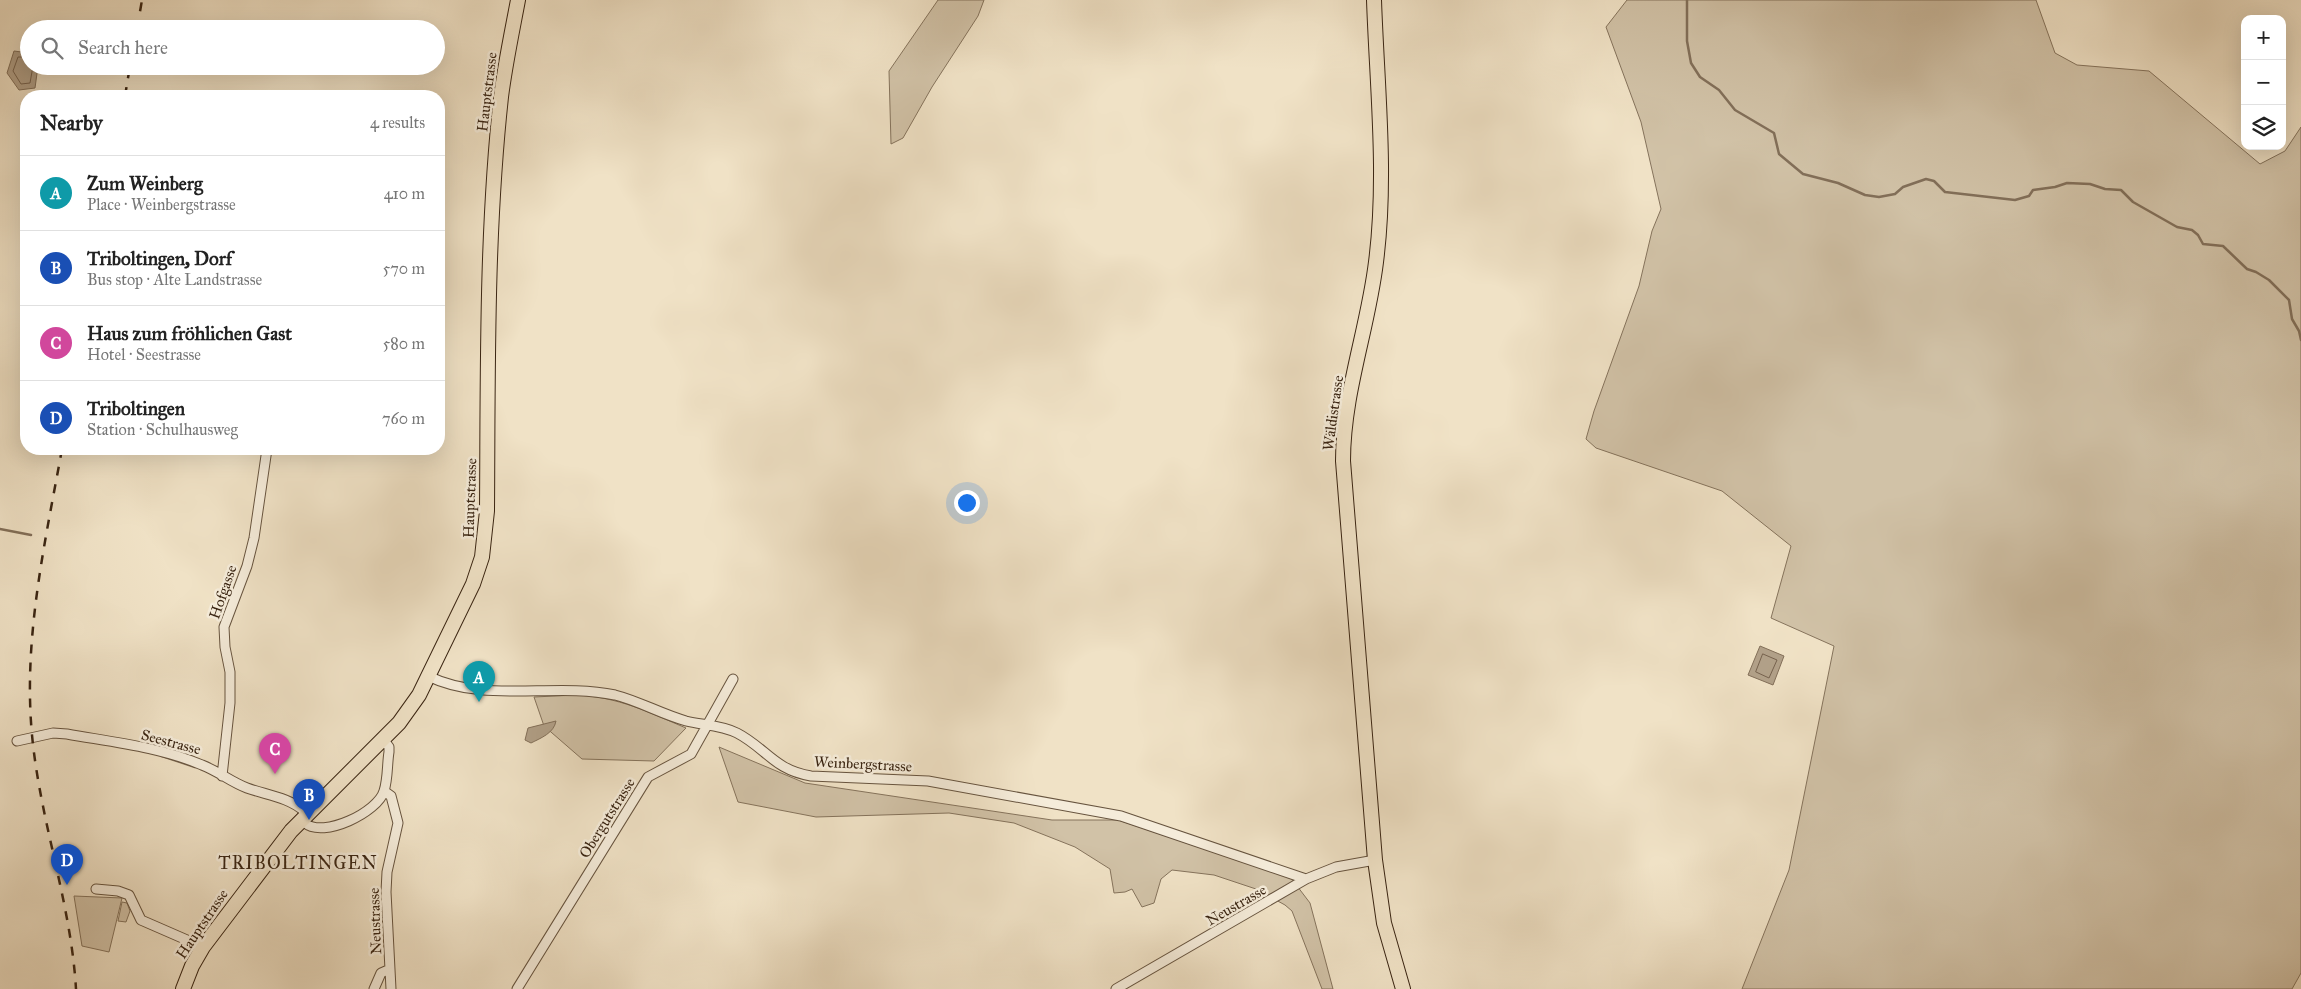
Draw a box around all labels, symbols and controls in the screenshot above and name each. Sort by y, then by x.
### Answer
map controls [2241,15,2286,150]
button: + [2241,15,2286,60]
search box [20,20,445,75]
icon: search [38,34,66,62]
text: Search here [78,36,168,59]
street label: Hauptstrasse [473,51,501,133]
button: − [2241,60,2286,105]
button: layers [2241,105,2286,150]
text: Nearby [40,110,103,136]
text: 4 results [370,113,425,132]
text: Zum Weinberg [87,172,203,195]
text: A [51,184,61,203]
text: 410 m [384,184,425,203]
text: Place · Weinbergstrasse [87,195,236,214]
text: Triboltingen, Dorf [87,247,232,270]
text: B [51,259,61,278]
text: 570 m [383,259,425,278]
text: Bus stop · Alte Landstrasse [87,270,262,289]
text: Haus zum fröhlichen Gast [87,322,292,345]
text: C [51,334,61,353]
text: 580 m [383,334,425,353]
text: Hotel · Seestrasse [87,345,201,364]
street label: Wäldistrasse [1319,374,1347,452]
text: Triboltingen [87,397,185,420]
text: D [50,409,62,428]
text: 760 m [382,409,425,428]
text: Station · Schulhausweg [87,420,238,439]
street label: Hauptstrasse [460,458,480,538]
your location [954,490,980,516]
street label: Hofgasse [205,563,241,621]
pin: A [463,661,495,702]
street label: Seestrasse [139,725,203,759]
pin: C [259,733,291,774]
street label: Weinbergstrasse [814,752,912,776]
street label: Obergutstrasse [575,775,639,861]
pin: B [293,779,325,820]
pin: D [51,844,83,885]
district label: TRIBOLTINGEN [218,852,378,874]
street label: Neustrasse [1203,881,1269,929]
street label: Hauptstrasse [172,886,232,962]
street label: Neustrasse [365,887,385,955]

